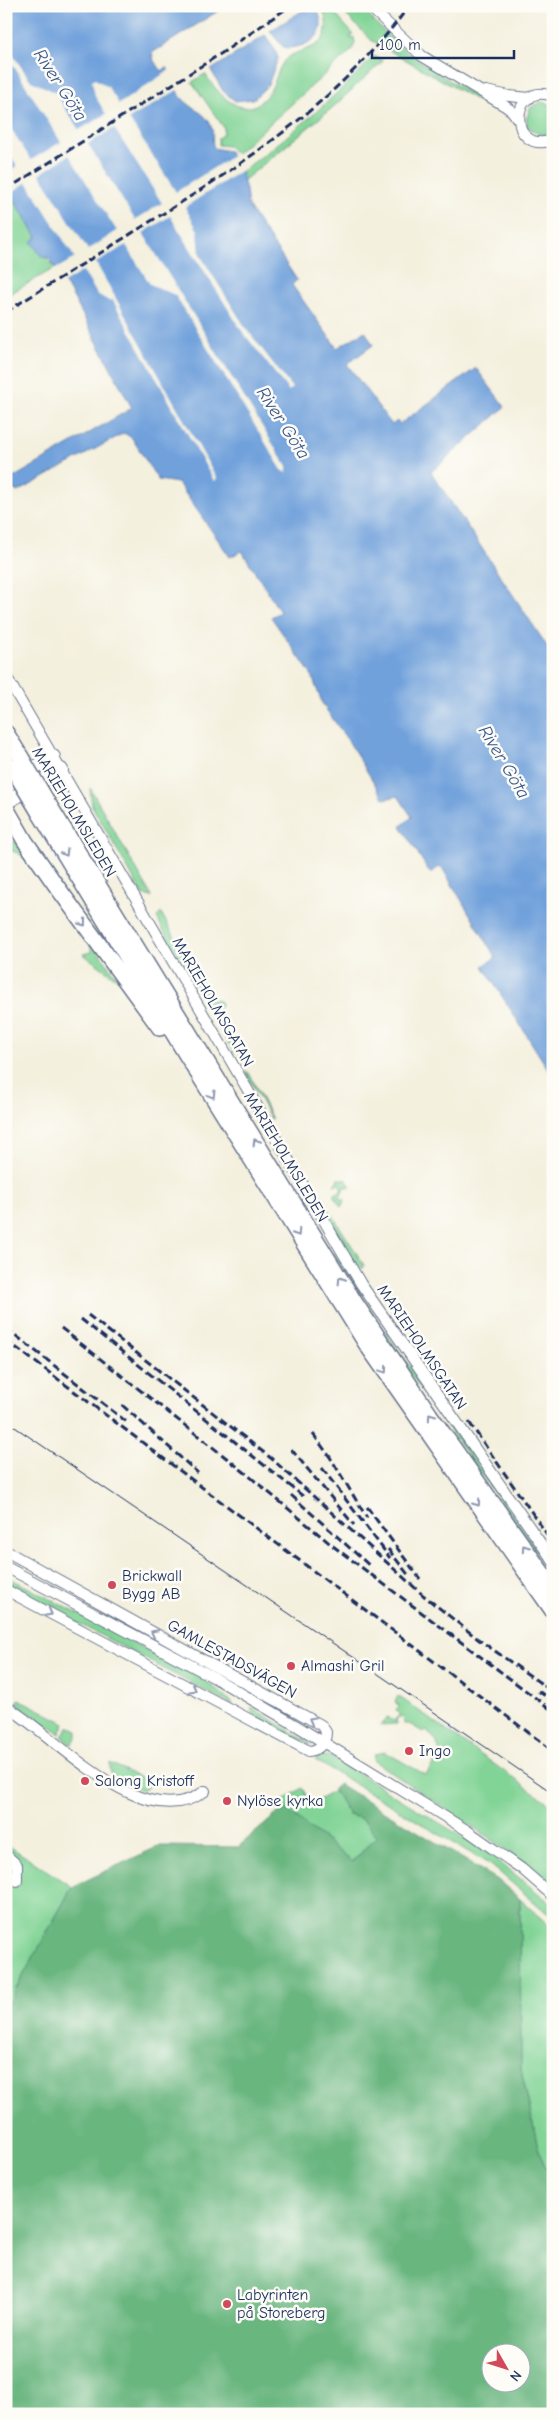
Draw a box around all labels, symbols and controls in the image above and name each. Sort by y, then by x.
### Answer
scale bar [372,28,514,60]
text: 100 m [379,36,421,54]
water label: River Göta [29,45,91,125]
water label: River Göta [252,383,314,463]
water label: River Göta [474,722,534,802]
street label: MARIEHOLMSLEDEN [28,744,120,880]
one-way arrow [58,848,68,857]
one-way arrow [77,917,86,927]
street label: MARIEHOLMSGATAN [169,934,257,1070]
one-way arrow [205,1089,215,1098]
street label: MARIEHOLMSLEDEN [240,1089,332,1225]
one-way arrow [252,1138,262,1147]
one-way arrow [290,1228,300,1237]
one-way arrow [337,1277,347,1286]
street label: MARIEHOLMSGATAN [374,1281,470,1413]
one-way arrow [378,1364,387,1374]
one-way arrow [428,1412,437,1421]
one-way arrow [471,1498,480,1507]
one-way arrow [522,1545,530,1554]
place label: Brickwall Bygg AB [122,1567,182,1603]
marker: Brickwall Bygg AB [106,1579,118,1591]
one-way arrow [44,1607,53,1617]
street label: GAMLESTADSVÄGEN [164,1616,300,1702]
one-way arrow [151,1629,160,1639]
place label: Almashi Gril [301,1657,384,1675]
marker: Almashi Gril [285,1660,297,1672]
one-way arrow [188,1683,197,1693]
one-way arrow [308,1716,317,1726]
place label: Ingo [419,1742,451,1760]
marker: Ingo [403,1745,415,1757]
place label: Salong Kristoff [95,1772,195,1790]
marker: Salong Kristoff [79,1775,91,1787]
place label: Nylöse kyrka [237,1792,323,1810]
marker: Nylöse kyrka [221,1795,233,1807]
place label: Labyrinten på Storeberg [237,2286,326,2322]
marker: Labyrinten på Storeberg [221,2298,233,2310]
north arrow [482,2342,532,2392]
text: N [506,2367,525,2385]

